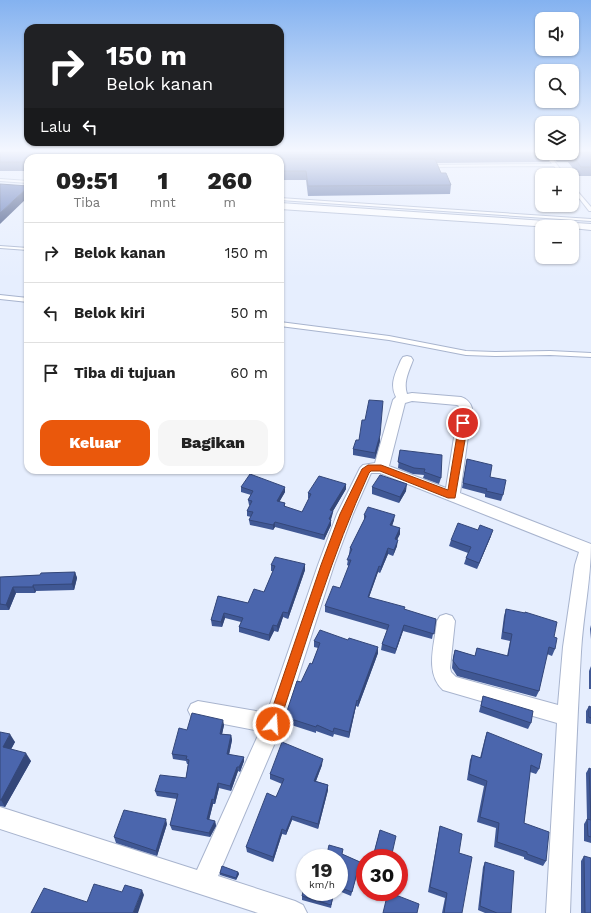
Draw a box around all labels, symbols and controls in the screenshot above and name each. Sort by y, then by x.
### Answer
map controls [535,12,579,264]
button: sound [535,12,579,56]
text: 150 m [106,39,187,72]
icon: right [40,40,92,92]
button: search [535,64,579,108]
text: Belok kanan [106,73,213,94]
icon: left [79,116,101,138]
button: layers [535,116,579,160]
text: Lalu [40,118,71,136]
text: 09:51 [56,167,118,195]
text: 1 [157,167,168,195]
text: 260 [207,167,252,195]
button: + [535,168,579,212]
text: Tiba [74,195,100,210]
text: mnt [150,195,176,210]
text: m [224,195,236,210]
button: − [535,220,579,264]
icon: right [40,242,62,264]
text: Belok kanan [74,244,165,262]
text: 150 m [225,244,268,262]
icon: left [40,302,62,324]
text: Belok kiri [74,304,145,322]
text: 50 m [231,304,268,322]
icon: arrive [40,362,62,384]
text: Tiba di tujuan [74,364,176,382]
text: 60 m [230,364,268,382]
pin [446,406,480,440]
icon: arrive [452,412,474,434]
button: Keluar [40,420,150,466]
button: Bagikan [158,420,268,466]
position arrow [252,703,294,745]
speed limit sign: 30 [356,849,408,901]
text: 19 [312,858,332,882]
text: km/h [309,879,335,890]

